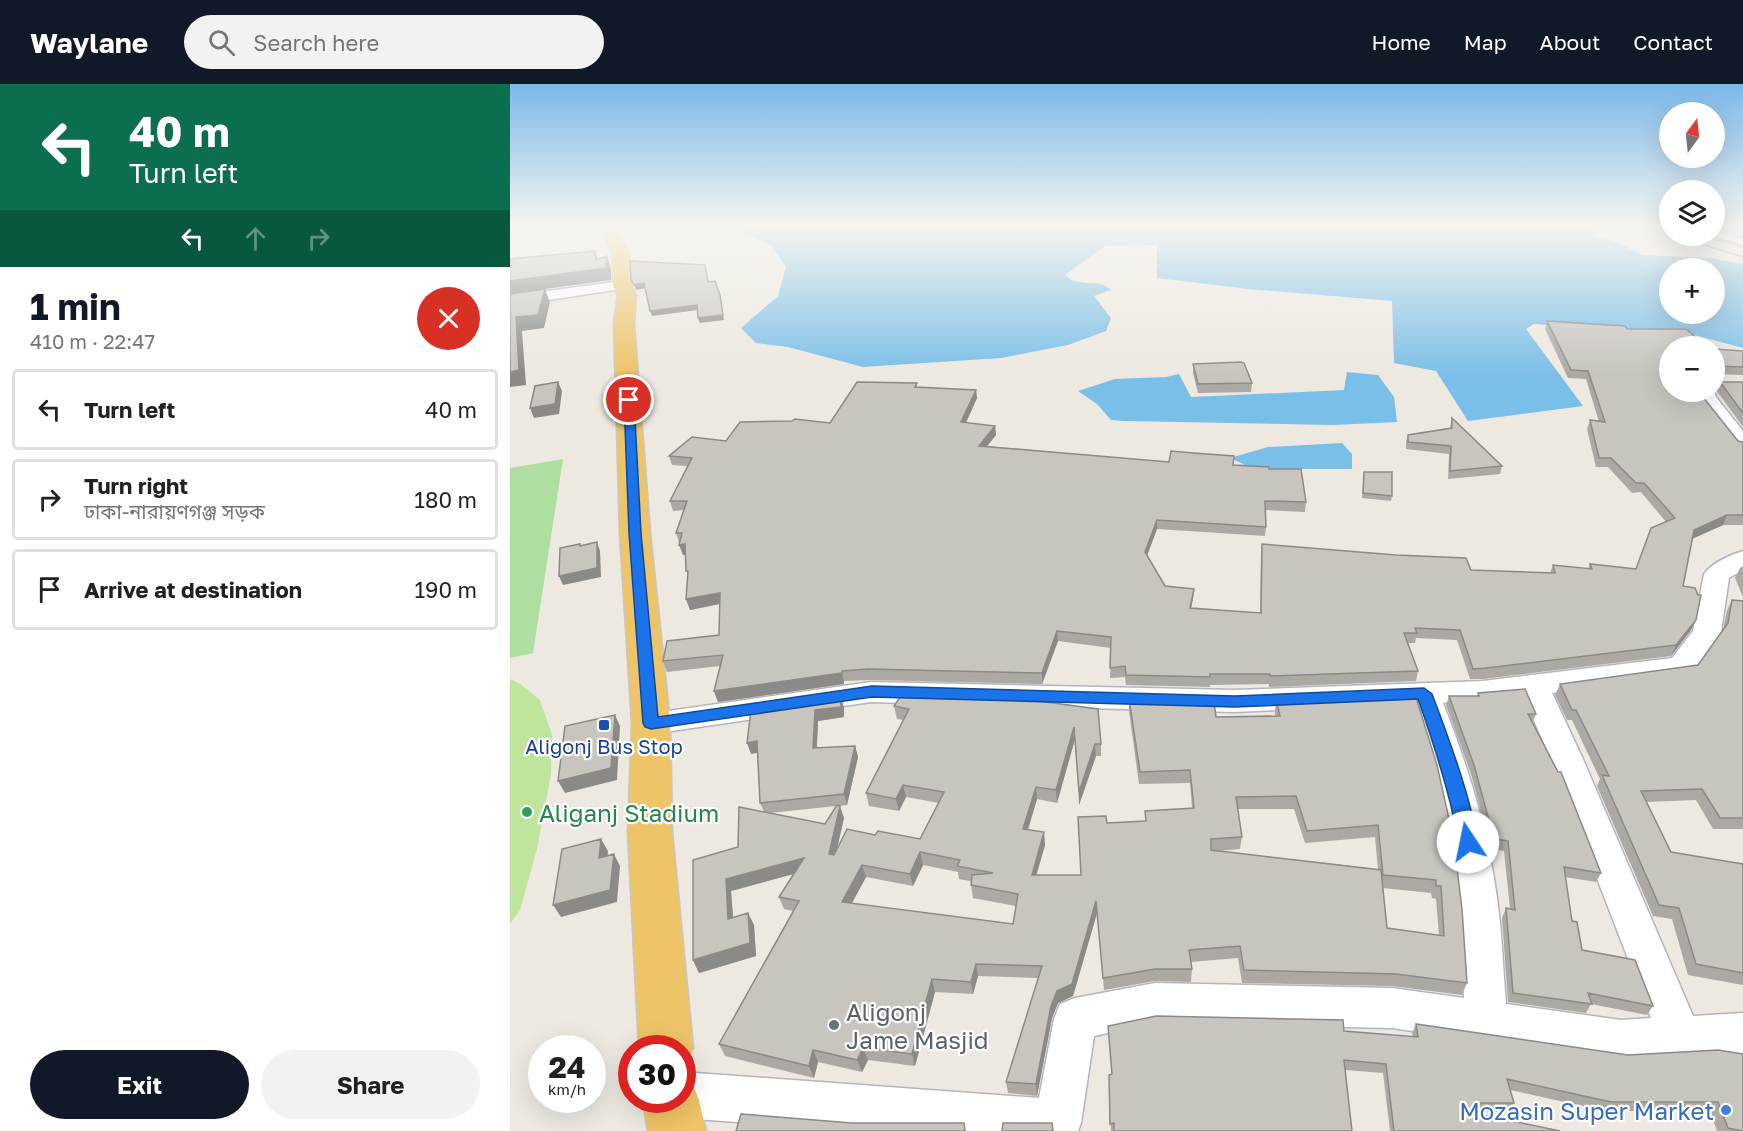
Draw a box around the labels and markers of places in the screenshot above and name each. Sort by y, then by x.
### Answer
pin [603,374,654,425]
marker: Aligonj Bus Stop [597,718,611,732]
place label: Aligonj Bus Stop [525,734,683,758]
place label: Aliganj Stadium [539,798,719,827]
marker: Aliganj Stadium [520,805,534,819]
place label: Aligonj Jame Masjid [846,997,989,1054]
marker: Aligonj Jame Masjid [827,1018,841,1032]
place label: Mozasin Super Market [1459,1096,1714,1125]
marker: Mozasin Super Market [1719,1103,1733,1117]

